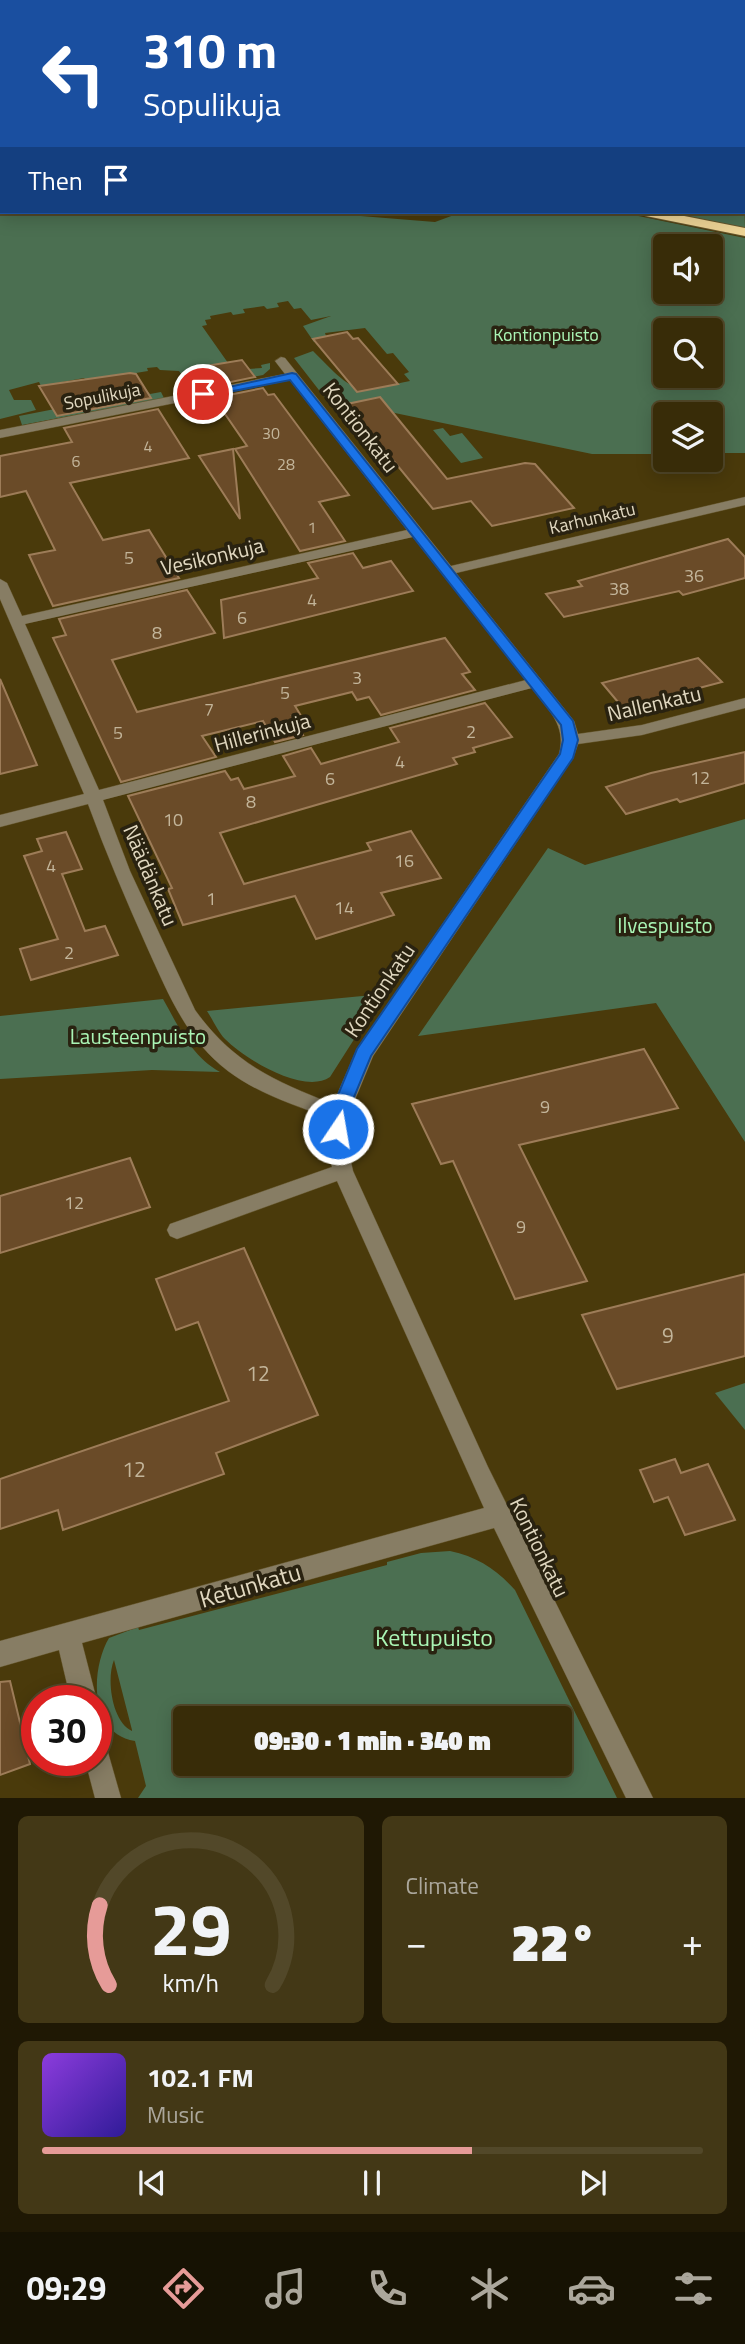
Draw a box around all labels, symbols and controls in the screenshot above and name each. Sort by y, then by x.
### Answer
text: 310 m [143,12,277,87]
icon: left [28,28,119,119]
text: Sopulikuja [143,80,281,128]
text: Then [28,161,83,200]
icon: arrive [97,161,135,199]
map controls [653,234,723,472]
button: sound [653,234,723,304]
button: search [653,318,723,388]
park label: Kontionpuisto [493,321,599,348]
pin [173,364,233,424]
street label: Sopulikuja [61,375,143,417]
icon: arrive [184,375,222,413]
street label: Kontionkatu [315,375,407,479]
button: layers [653,402,723,472]
house number: 30 [262,421,280,445]
house number: 4 [144,434,153,458]
house number: 6 [72,449,81,473]
house number: 28 [277,452,295,476]
street label: Karhunkatu [546,495,638,541]
house number: 1 [308,515,316,539]
street label: Vesikonkuja [157,528,267,583]
house number: 5 [124,544,134,571]
house number: 36 [684,562,704,589]
house number: 38 [609,575,629,602]
house number: 4 [307,586,317,613]
house number: 6 [237,604,247,631]
house number: 8 [152,619,162,646]
house number: 3 [352,664,362,691]
street label: Nallenkatu [604,677,704,729]
house number: 5 [280,679,290,706]
house number: 7 [204,696,214,723]
street label: Hillerinkuja [210,704,314,760]
house number: 2 [466,718,476,745]
house number: 5 [113,719,123,746]
house number: 4 [395,748,405,775]
house number: 12 [690,764,710,791]
house number: 6 [325,765,335,792]
house number: 8 [246,788,256,815]
house number: 10 [163,806,183,833]
street label: Näädänkatu [115,819,187,931]
house number: 16 [394,847,414,874]
house number: 4 [46,852,56,879]
house number: 1 [206,885,216,912]
house number: 14 [334,894,354,921]
park label: Ilvespuisto [617,909,713,941]
street label: Kontionkatu [336,937,422,1043]
house number: 2 [64,939,74,966]
park label: Lausteenpuisto [70,1020,206,1052]
position arrow [301,1092,375,1166]
house number: 9 [540,1093,550,1120]
house number: 12 [64,1189,84,1216]
house number: 9 [516,1213,526,1240]
house number: 9 [662,1319,674,1351]
house number: 12 [246,1357,270,1389]
house number: 12 [122,1453,146,1485]
street label: Kontionkatu [502,1492,578,1602]
street label: Ketunkatu [195,1553,305,1617]
park label: Kettupuisto [375,1619,493,1655]
speed limit sign: 30 [21,1685,112,1776]
text: 09:30 · 1 min · 340 m [254,1721,491,1760]
text: Climate [406,1868,479,1903]
text: 29 [150,1874,232,1984]
text: 22° [511,1902,597,1981]
text: − [406,1913,427,1971]
text: + [682,1913,703,1971]
text: km/h [162,1964,219,2002]
text: 102.1 FM [147,2058,254,2097]
text: Music [147,2097,204,2132]
icon: previous [133,2164,171,2202]
icon: pause [353,2164,391,2202]
icon: next [574,2164,612,2202]
text: 09:29 [27,2264,106,2312]
icon: directions [159,2264,208,2313]
icon: music [261,2264,310,2313]
icon: phone [363,2264,412,2313]
icon: climate [465,2264,514,2313]
icon: car [567,2264,616,2313]
icon: filters [669,2264,718,2313]

